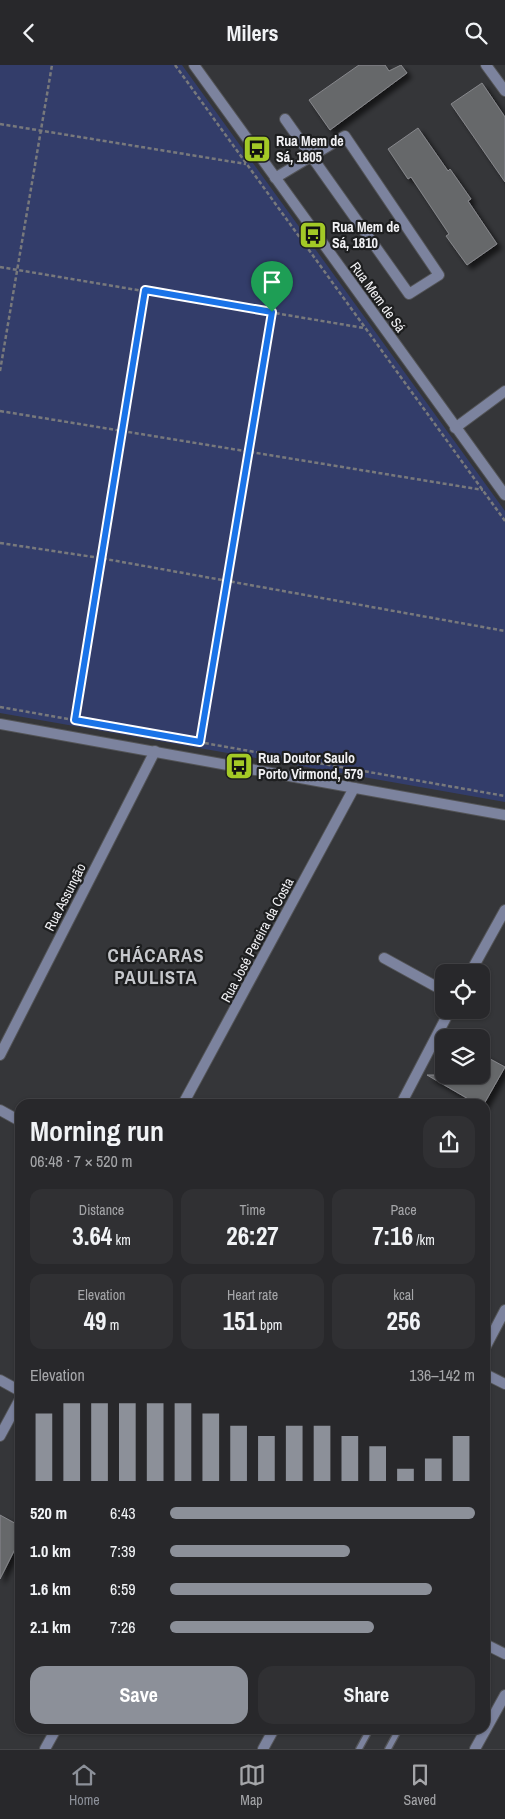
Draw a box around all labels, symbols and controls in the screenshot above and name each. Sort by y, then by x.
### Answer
text: Milers [226,18,279,48]
icon: back [15,19,43,47]
icon: search [462,19,490,47]
place label: Rua Mem de Sá, 1805 [276,132,344,166]
bus stop icon: Rua Mem de Sá, 1805 [242,134,272,164]
place label: Rua Mem de Sá, 1810 [332,218,400,252]
bus stop icon: Rua Mem de Sá, 1810 [298,220,328,250]
street label: Rua Mem de Sá [346,258,410,336]
pin [251,261,293,312]
icon: arrive [258,268,286,296]
place label: Rua Doutor Saulo Porto Virmond, 579 [258,749,363,783]
bus stop icon: Rua Doutor Saulo Porto Virmond, 579 [224,751,254,781]
street label: Rua Assunção [40,860,90,934]
street label: Rua José Pereira da Costa [217,874,298,1005]
district label: CHÁCARAS PAULISTA [107,942,205,990]
map controls [435,964,490,1084]
button: locate [435,964,490,1019]
button: layers [435,1029,490,1084]
text: Morning run [30,1112,164,1150]
button: share [423,1116,475,1168]
text: 06:48 · 7 × 520 m [30,1150,133,1172]
text: Distance [79,1201,124,1219]
text: Time [240,1201,265,1219]
text: Pace [390,1201,417,1219]
text: 3.64 [72,1219,112,1253]
text: 26:27 [226,1219,279,1253]
text: 7:16 [372,1219,413,1253]
text: km [112,1231,131,1249]
text: /km [413,1231,435,1249]
text: Elevation [78,1286,125,1304]
text: Heart rate [227,1286,278,1304]
text: kcal [393,1286,414,1304]
text: 49 [84,1304,107,1338]
text: 151 [223,1304,257,1338]
text: 256 [386,1304,421,1338]
text: m [107,1316,119,1334]
text: bpm [257,1316,282,1334]
text: Elevation [30,1364,85,1386]
text: 136–142 m [409,1364,475,1386]
text: 520 m [30,1502,67,1524]
text: 6:43 [110,1502,136,1524]
text: 1.0 km [30,1540,71,1562]
text: 7:39 [110,1540,136,1562]
text: 1.6 km [30,1578,71,1600]
text: 6:59 [110,1578,136,1600]
text: 2.1 km [30,1616,71,1638]
text: 7:26 [110,1616,136,1638]
button: Save [30,1666,248,1724]
button: Share [258,1666,475,1724]
tab: Home [69,1761,100,1809]
tab: Map [238,1761,266,1809]
tab: Saved [403,1761,436,1809]

